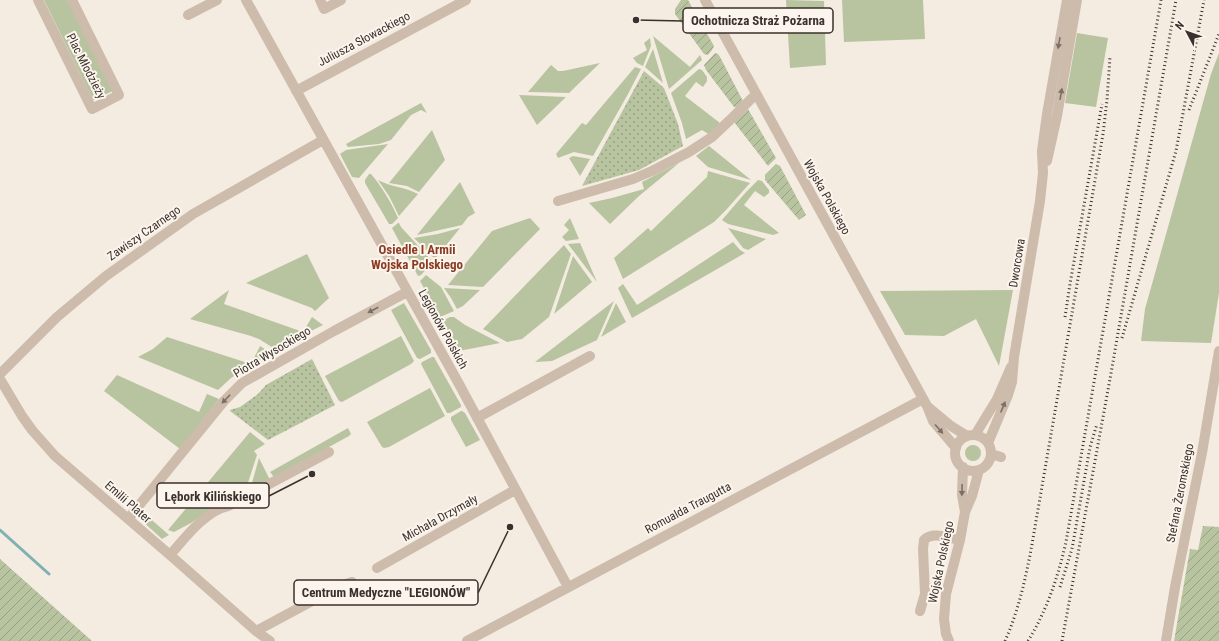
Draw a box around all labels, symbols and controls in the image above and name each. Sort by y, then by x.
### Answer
callout: Ochotnicza Straż Pożarna [683,8,833,33]
street label: Juliusza Słowackiego [316,9,412,69]
north arrow [1167,12,1207,52]
text: Ochotnicza Straż Pożarna [691,13,825,28]
text: N [1173,19,1187,33]
street label: Plac Młodzieży [64,31,108,101]
one-way arrow [1056,37,1062,49]
one-way arrow [1058,88,1064,100]
street label: Wojska Polskiego [801,157,853,237]
street label: Zawiszy Czarnego [105,203,183,263]
street label: Dworcowa [1006,237,1028,288]
district label: Osiedle I Armii Wojska Polskiego [371,242,464,272]
street label: Legionów Polskich [415,287,471,371]
one-way arrow [367,307,379,314]
street label: Piotra Wysockiego [231,323,313,381]
one-way arrow [221,394,231,404]
one-way arrow [1000,401,1007,413]
one-way arrow [935,424,944,434]
street label: Stefana Żeromskiego [1163,442,1196,544]
street label: Emilii Plater [102,478,154,526]
street label: Romualda Traugutta [643,479,734,537]
callout: Lębork Kilińskiego [157,483,269,508]
one-way arrow [959,484,965,497]
text: Lębork Kilińskiego [165,489,262,504]
street label: Michała Drzymały [400,492,480,544]
street label: Wojska Polskiego [925,520,957,604]
callout: Centrum Medyczne "LEGIONÓW" [294,580,478,605]
text: Centrum Medyczne "LEGIONÓW" [302,585,470,600]

